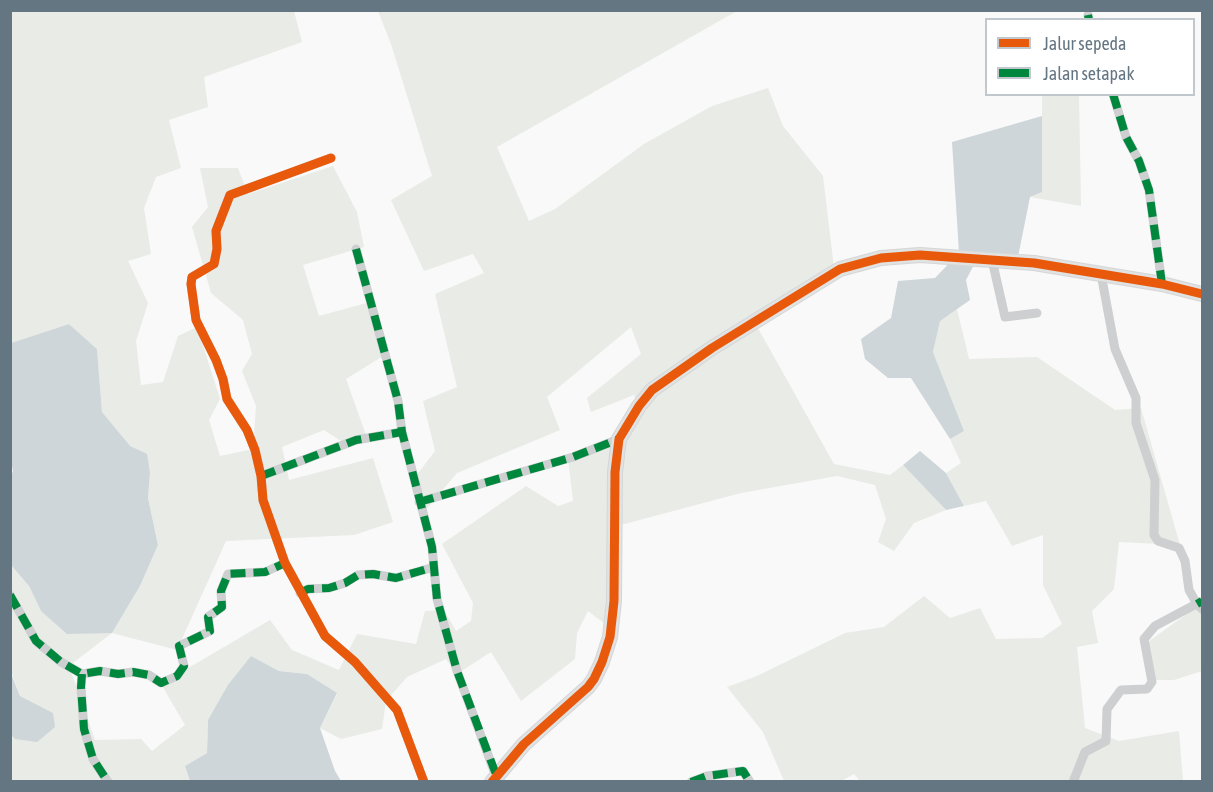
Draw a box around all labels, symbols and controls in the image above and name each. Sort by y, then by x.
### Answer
legend [985,18,1195,96]
text: Jalur sepeda [1043,33,1126,54]
text: Jalan setapak [1043,63,1134,84]

